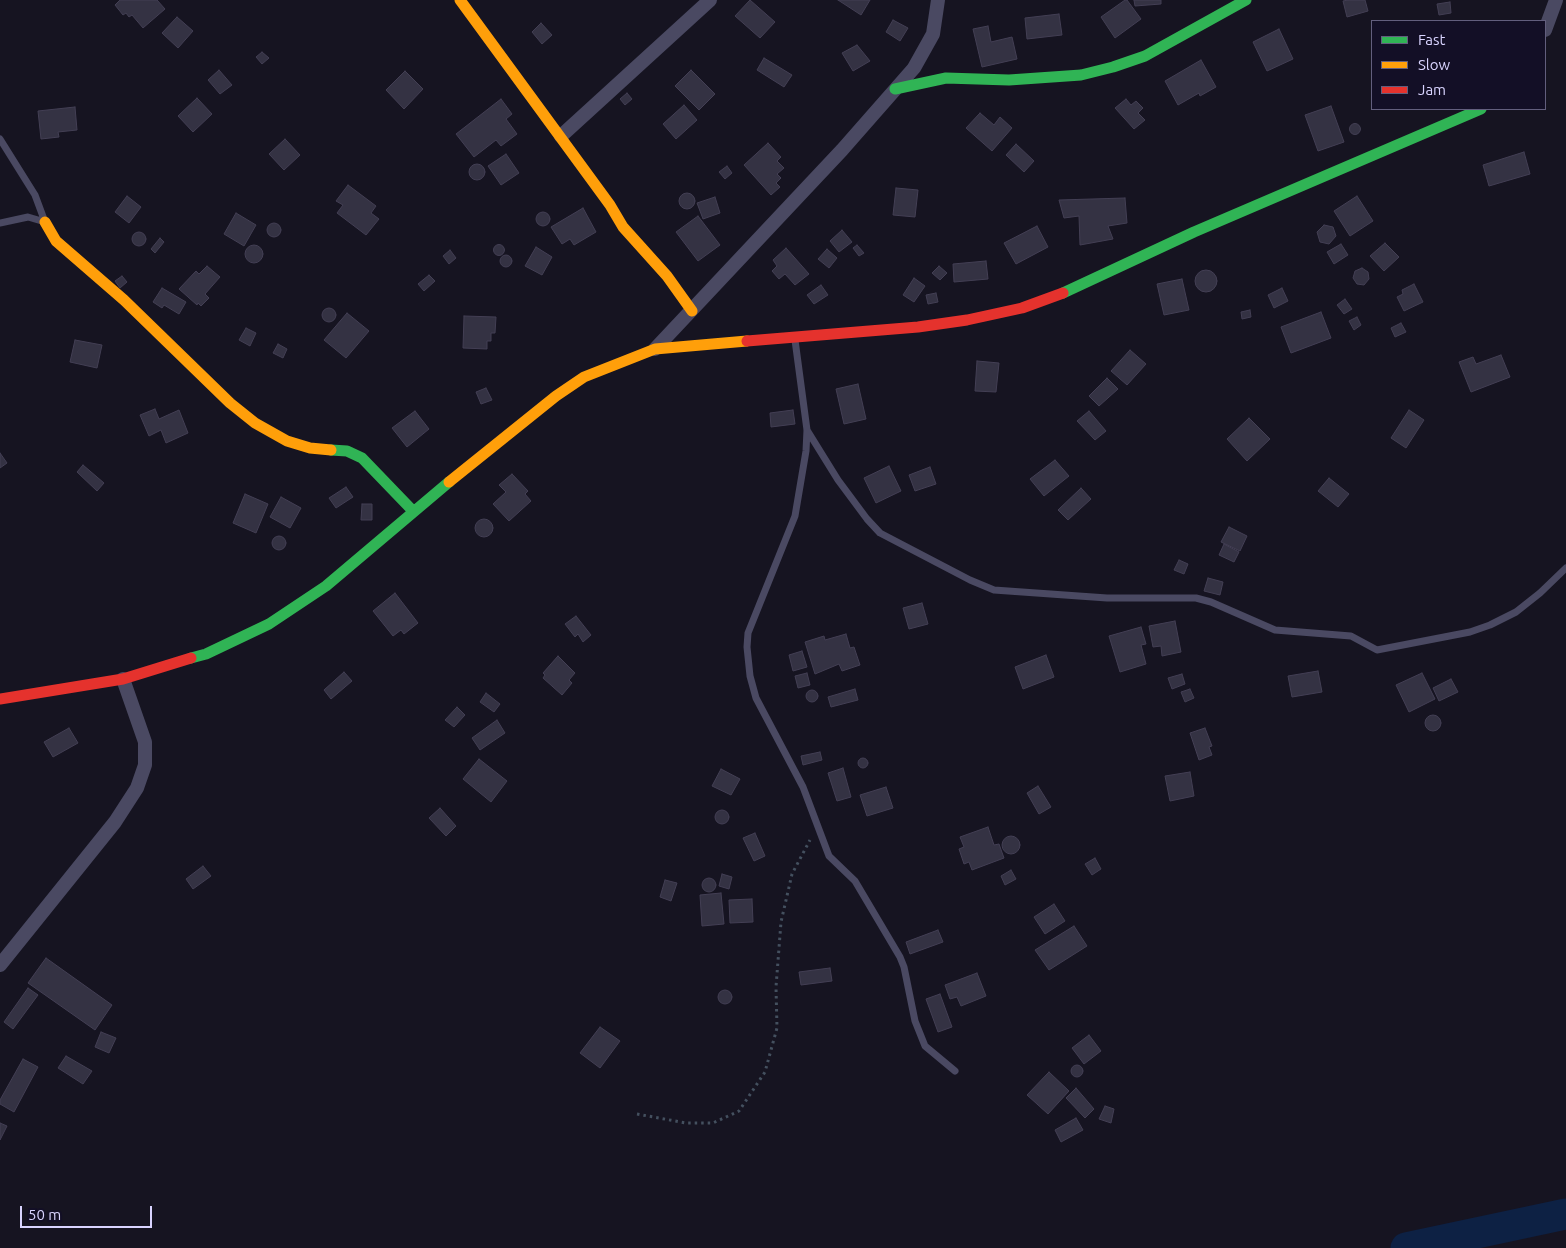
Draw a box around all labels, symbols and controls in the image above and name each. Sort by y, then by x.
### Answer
legend [1371,20,1546,110]
text: Fast [1418,31,1445,48]
text: Slow [1418,56,1450,73]
text: Jam [1418,81,1446,98]
scale bar [22,1196,155,1228]
text: 50 m [28,1206,61,1223]

